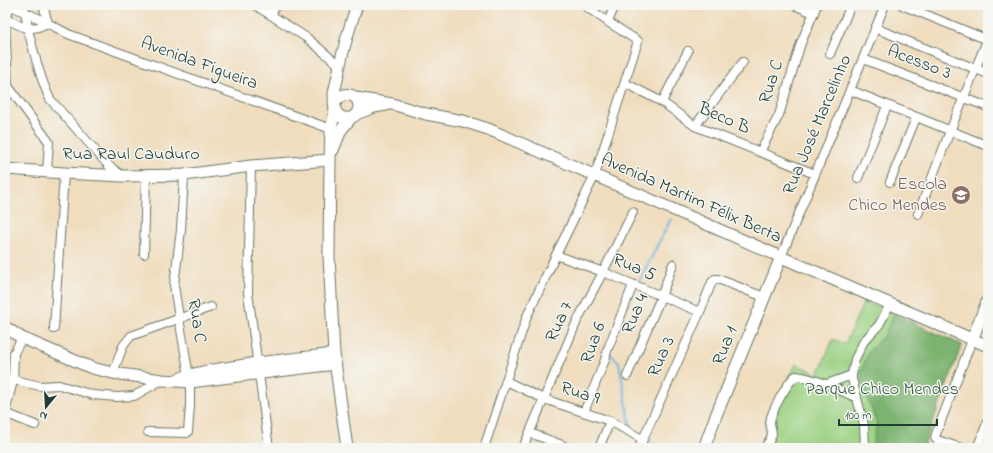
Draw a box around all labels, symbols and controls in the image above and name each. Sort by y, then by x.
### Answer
street label: Avenida Figueira [136,31,261,98]
street label: Acesso 3 [883,39,955,87]
street label: Rua José Marcelinho [777,51,859,199]
street label: Rua C [753,57,791,107]
street label: Beco B [693,96,754,142]
street label: Rua Raul Cauduro [63,142,200,168]
street label: Avenida Martim Félix Berta [596,147,786,251]
place label: Escola Chico Mendes [848,172,947,219]
school or university icon: Escola Chico Mendes [950,184,972,206]
street label: Rua 5 [608,247,660,289]
street label: Rua 4 [616,289,656,338]
street label: Rua C [180,297,212,345]
street label: Rua 7 [539,297,581,346]
street label: Rua 6 [575,319,613,367]
street label: Rua 1 [706,322,746,369]
street label: Rua 3 [642,333,682,381]
street label: Rua 9 [557,375,604,413]
park label: Parque Chico Mendes [805,377,959,403]
north arrow [26,387,66,427]
scale bar [839,401,937,427]
text: N [37,407,49,424]
text: 100 m [845,407,872,425]

